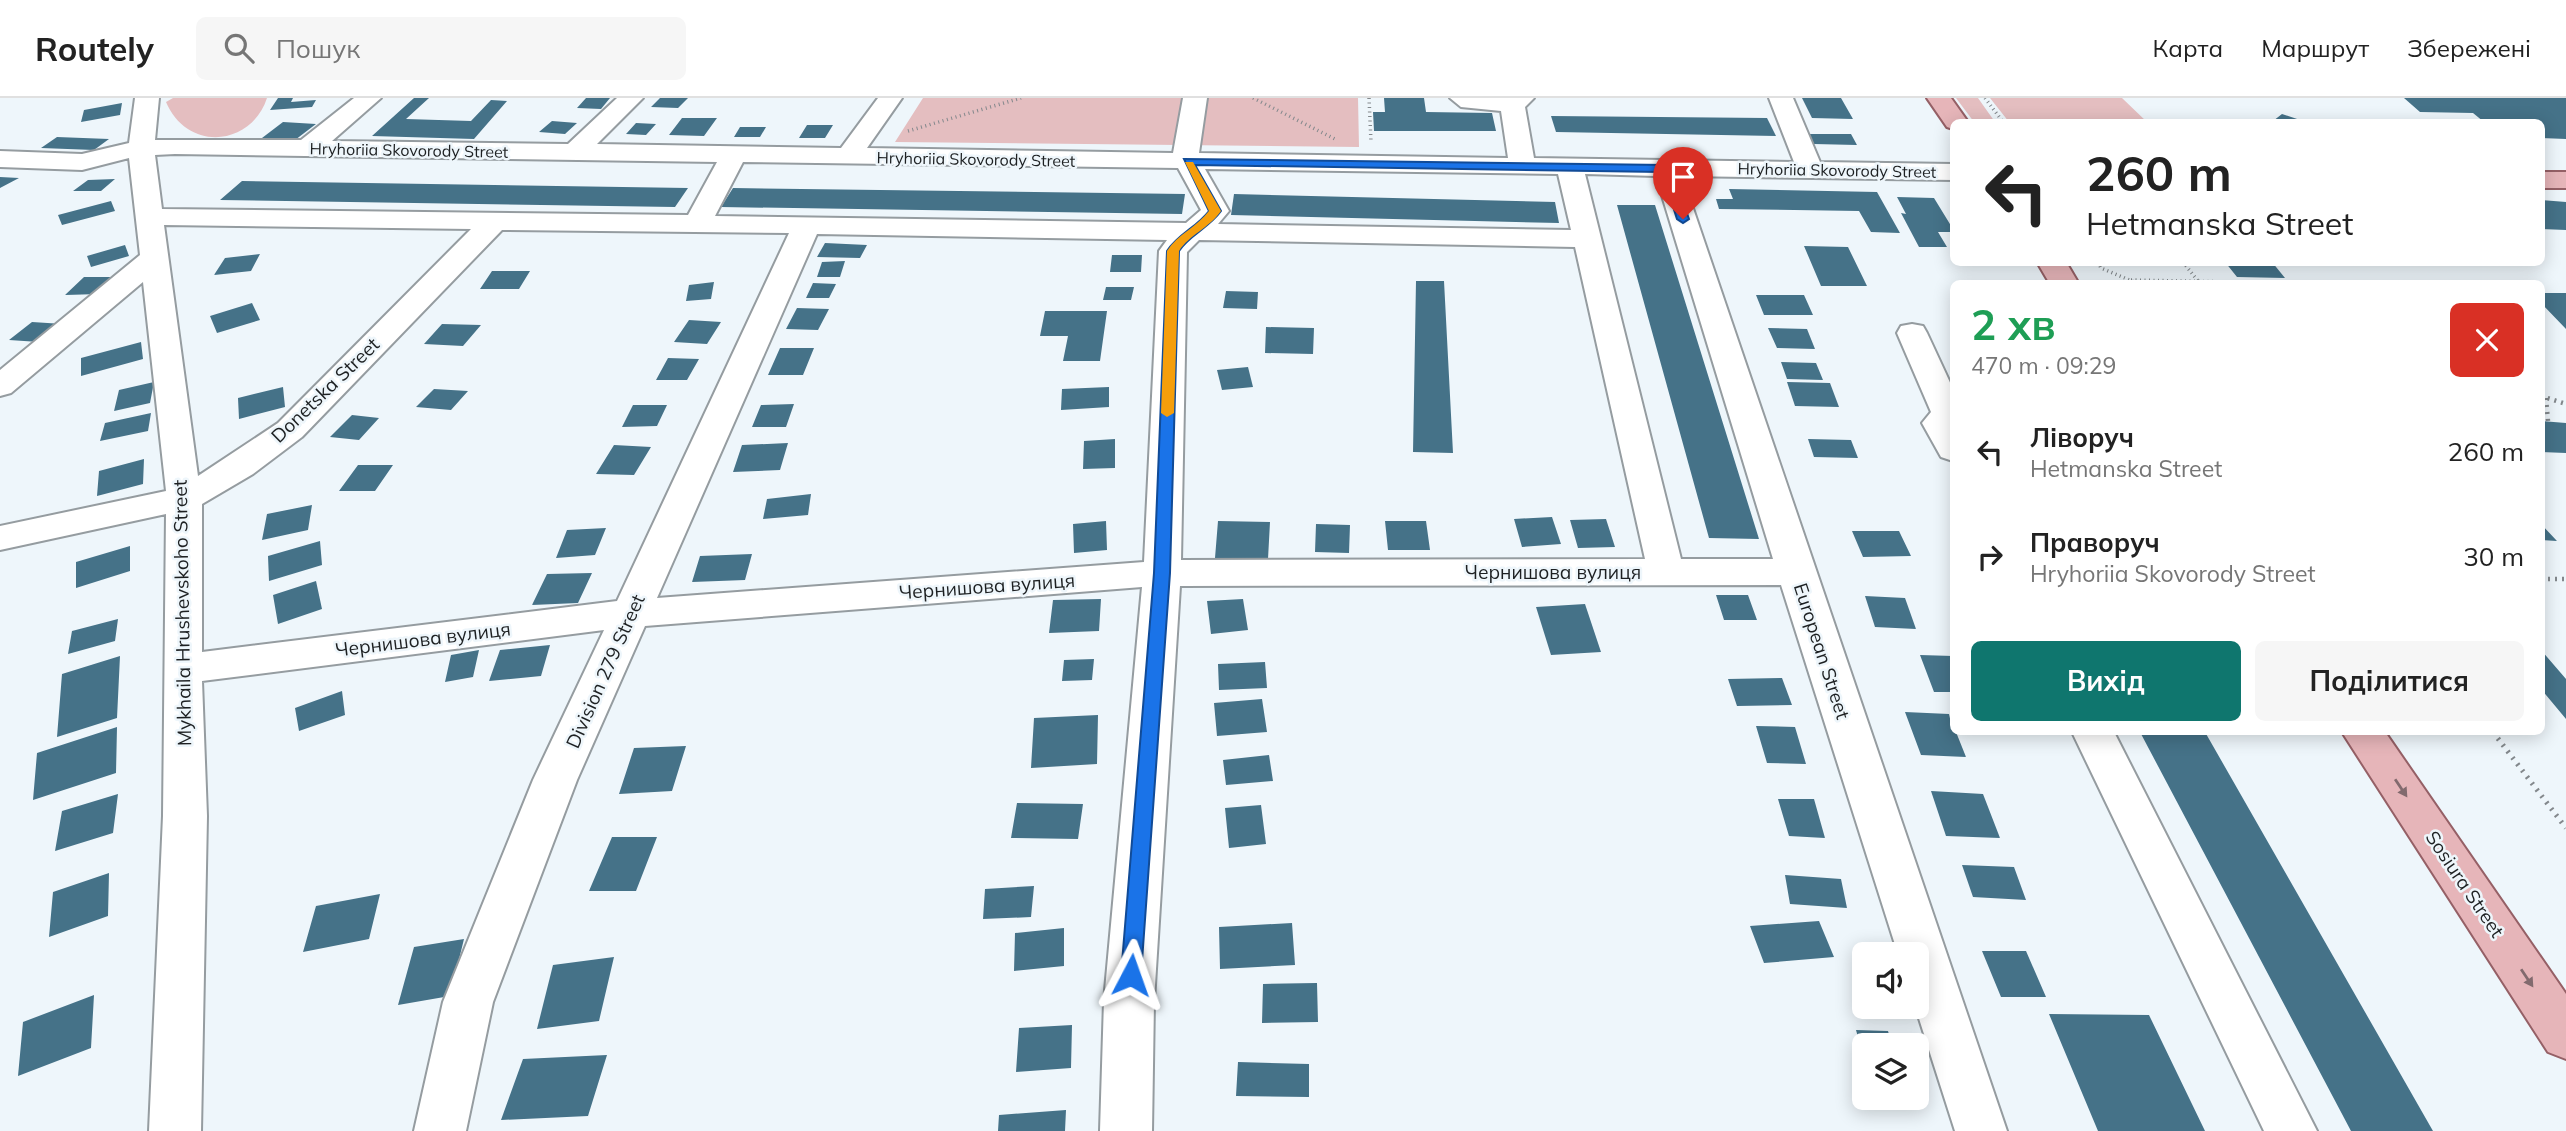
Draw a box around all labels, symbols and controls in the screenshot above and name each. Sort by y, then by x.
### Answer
search box [196,17,686,80]
text: Routely [35,28,154,69]
icon: search [220,29,258,67]
text: Пошук [276,32,360,65]
text: Карта [2153,33,2223,63]
text: Маршрут [2261,33,2369,63]
text: Збережені [2407,33,2531,63]
street label: Hryhoriia Skovorody Street [310,138,509,162]
text: 260 m [2086,142,2232,203]
street label: Hryhoriia Skovorody Street [877,147,1076,171]
pin [1653,147,1713,219]
icon: left [1971,147,2062,238]
icon: arrive [1664,158,1702,196]
street label: Hryhoriia Skovorody Street [1738,158,1937,182]
text: Hetmanska Street [2086,203,2353,243]
text: 2 хв [1971,298,2056,351]
button: close [2450,303,2524,377]
street label: Donetska Street [266,332,384,448]
text: 470 m · 09:29 [1971,351,2116,380]
text: Ліворуч [2030,421,2134,454]
icon: left [1971,433,2009,471]
text: 260 m [2448,435,2524,468]
text: Hetmanska Street [2030,454,2222,483]
street label: Mykhaila Hrushevskoho Street [168,479,196,746]
text: Праворуч [2030,526,2160,559]
icon: right [1971,538,2009,576]
text: 30 m [2463,540,2524,573]
text: Hryhoriia Skovorody Street [2030,559,2316,588]
street label: Чернишова вулиця [1465,560,1641,584]
street label: Чернишова вулиця [898,568,1076,604]
street label: European Street [1789,580,1855,722]
street label: Division 279 Street [560,590,650,752]
street label: Чернишова вулиця [334,616,512,662]
button: Вихід [1971,641,2241,721]
button: Поділитися [2255,641,2524,721]
one-way arrow [2394,779,2408,797]
street label: Sosiura Street [2421,826,2510,942]
position arrow [1094,938,1168,1012]
map controls [1852,942,1929,1110]
button: sound [1852,942,1929,1019]
one-way arrow [2520,968,2533,987]
button: layers [1852,1033,1929,1110]

